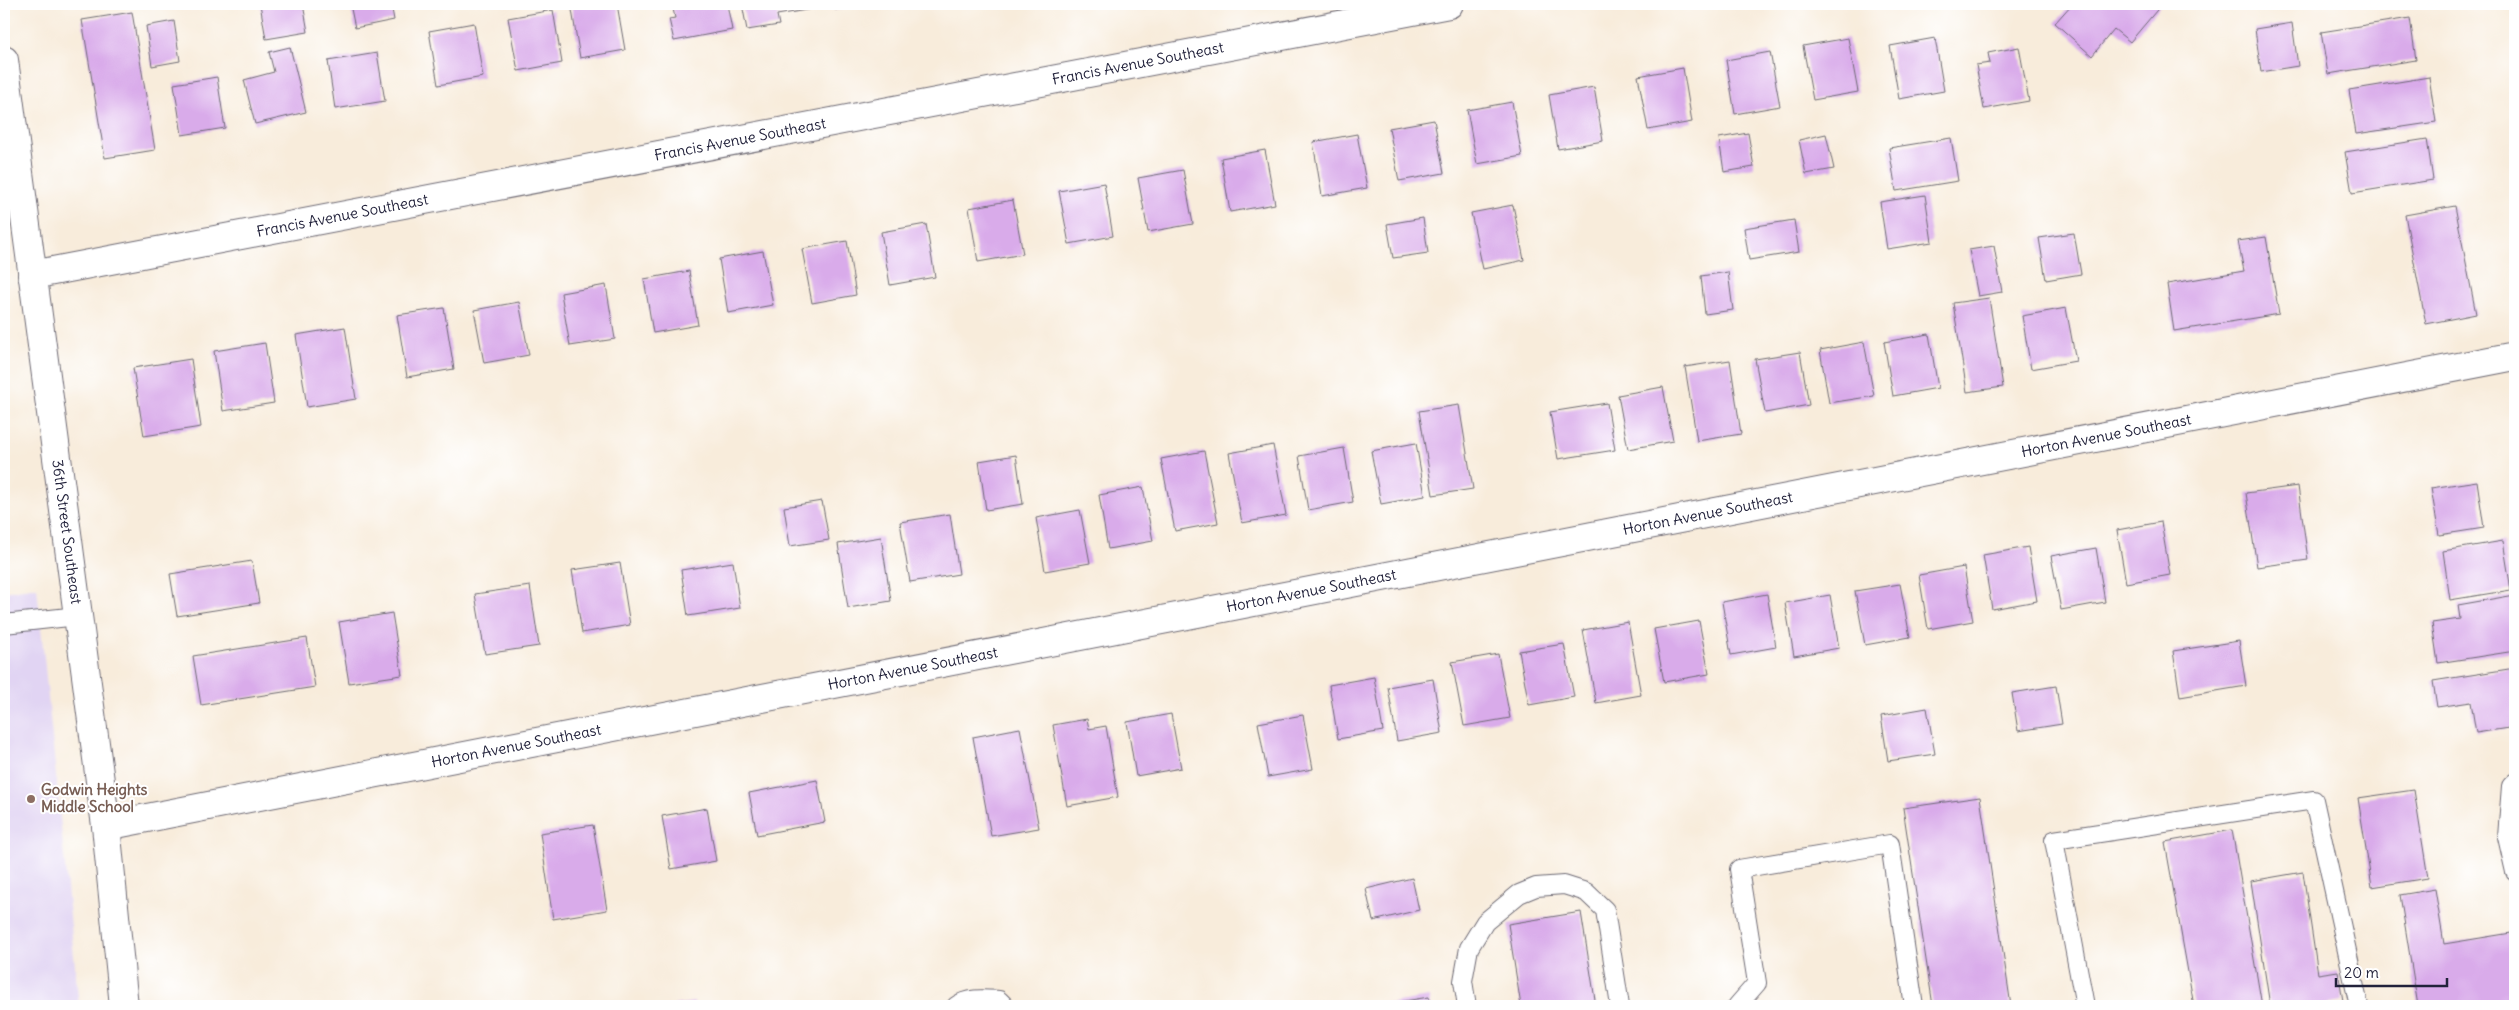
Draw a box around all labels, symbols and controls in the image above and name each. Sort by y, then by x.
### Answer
street label: Francis Avenue Southeast [1050,37,1225,89]
street label: Francis Avenue Southeast [653,113,827,165]
street label: Francis Avenue Southeast [255,189,430,241]
street label: Horton Avenue Southeast [2020,409,2193,461]
street label: 36th Street Southeast [48,458,86,605]
street label: Horton Avenue Southeast [1621,487,1794,539]
street label: Horton Avenue Southeast [1225,564,1398,616]
street label: Horton Avenue Southeast [826,642,999,694]
street label: Horton Avenue Southeast [430,720,603,771]
place label: Godwin Heights Middle School [41,780,148,816]
marker: Godwin Heights Middle School [25,793,37,805]
scale bar [2336,955,2448,987]
text: 20 m [2344,963,2379,982]

